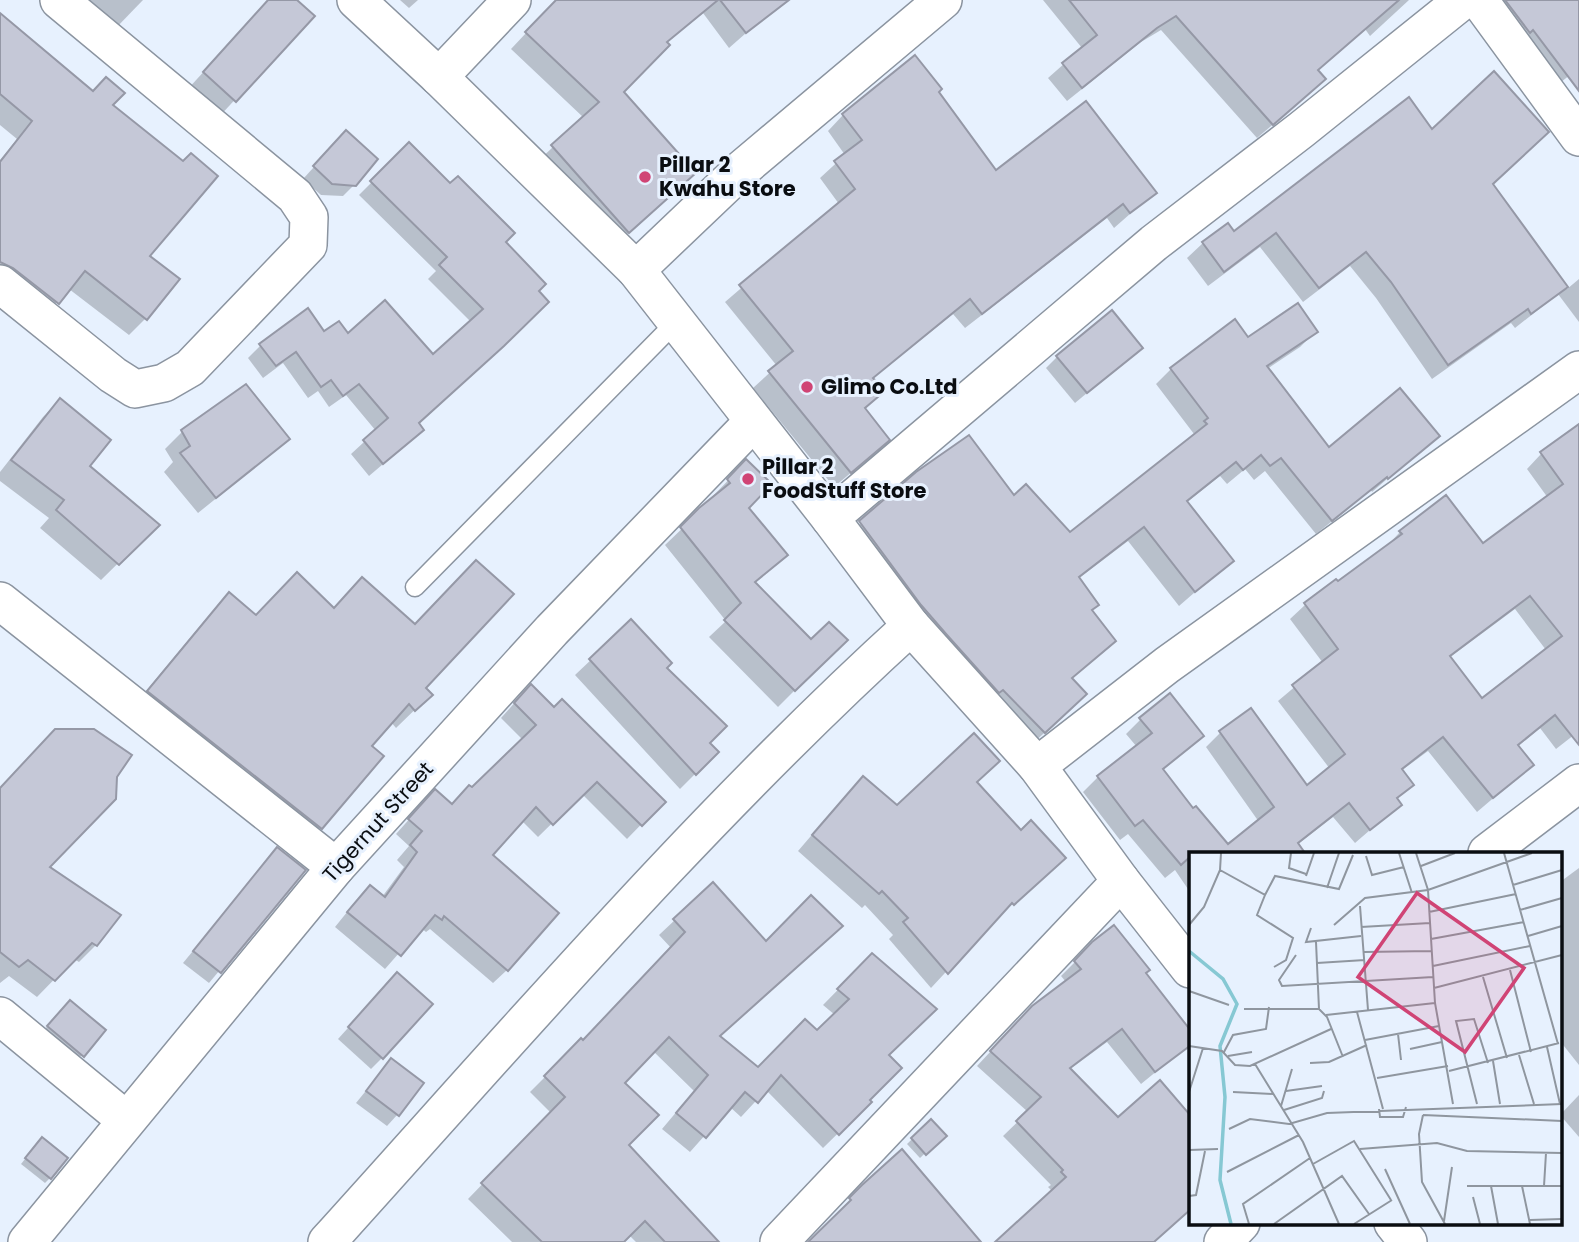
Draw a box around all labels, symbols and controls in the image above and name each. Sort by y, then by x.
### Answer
place label: Pillar 2 Kwahu Store [659,150,796,203]
marker: Pillar 2 Kwahu Store [637,169,653,185]
place label: Glimo Co.Ltd [821,372,958,401]
marker: Glimo Co.Ltd [799,379,815,395]
place label: Pillar 2 FoodStuff Store [762,452,926,505]
marker: Pillar 2 FoodStuff Store [740,471,756,487]
street label: Tigernut Street [316,755,440,888]
inset map [1189,852,1562,1224]

